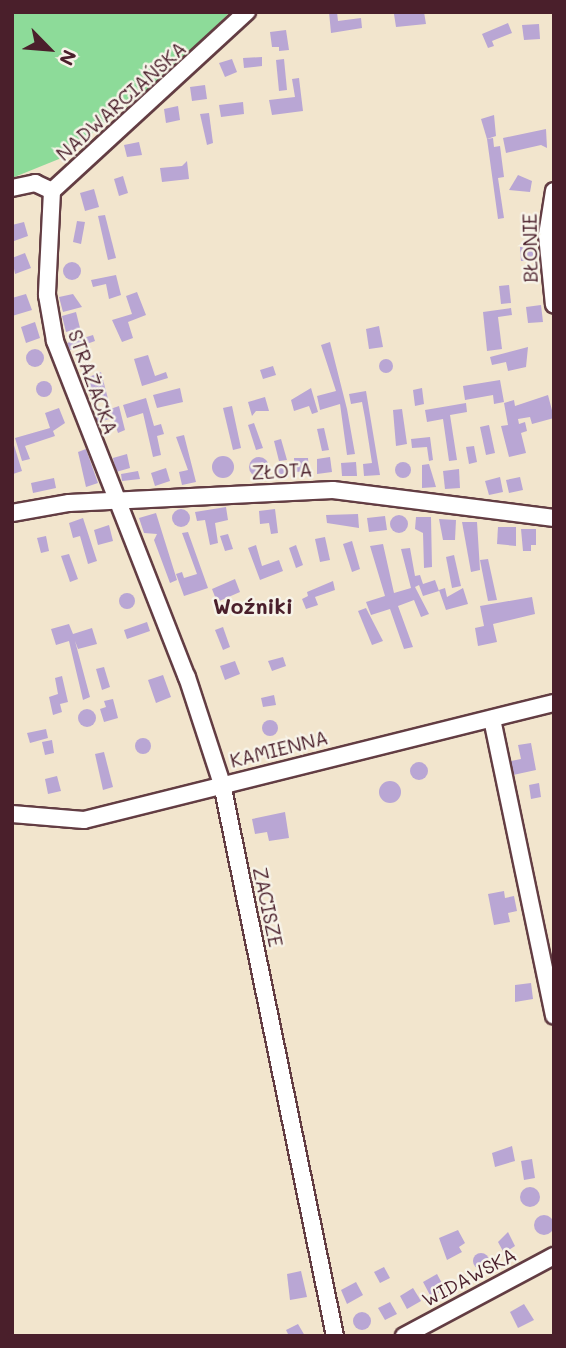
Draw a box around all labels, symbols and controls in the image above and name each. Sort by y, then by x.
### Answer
north arrow [14,14,84,84]
street label: NADWARCIAŃSKA [51,37,191,165]
street label: BŁONIE [518,213,542,283]
street label: STRAŻACKA [64,327,122,437]
street label: ZŁOTA [251,458,313,484]
district label: Woźniki [213,593,293,619]
street label: KAMIENNA [228,726,330,772]
street label: ZACISZE [248,865,288,949]
street label: WIDAWSKA [418,1243,520,1311]

